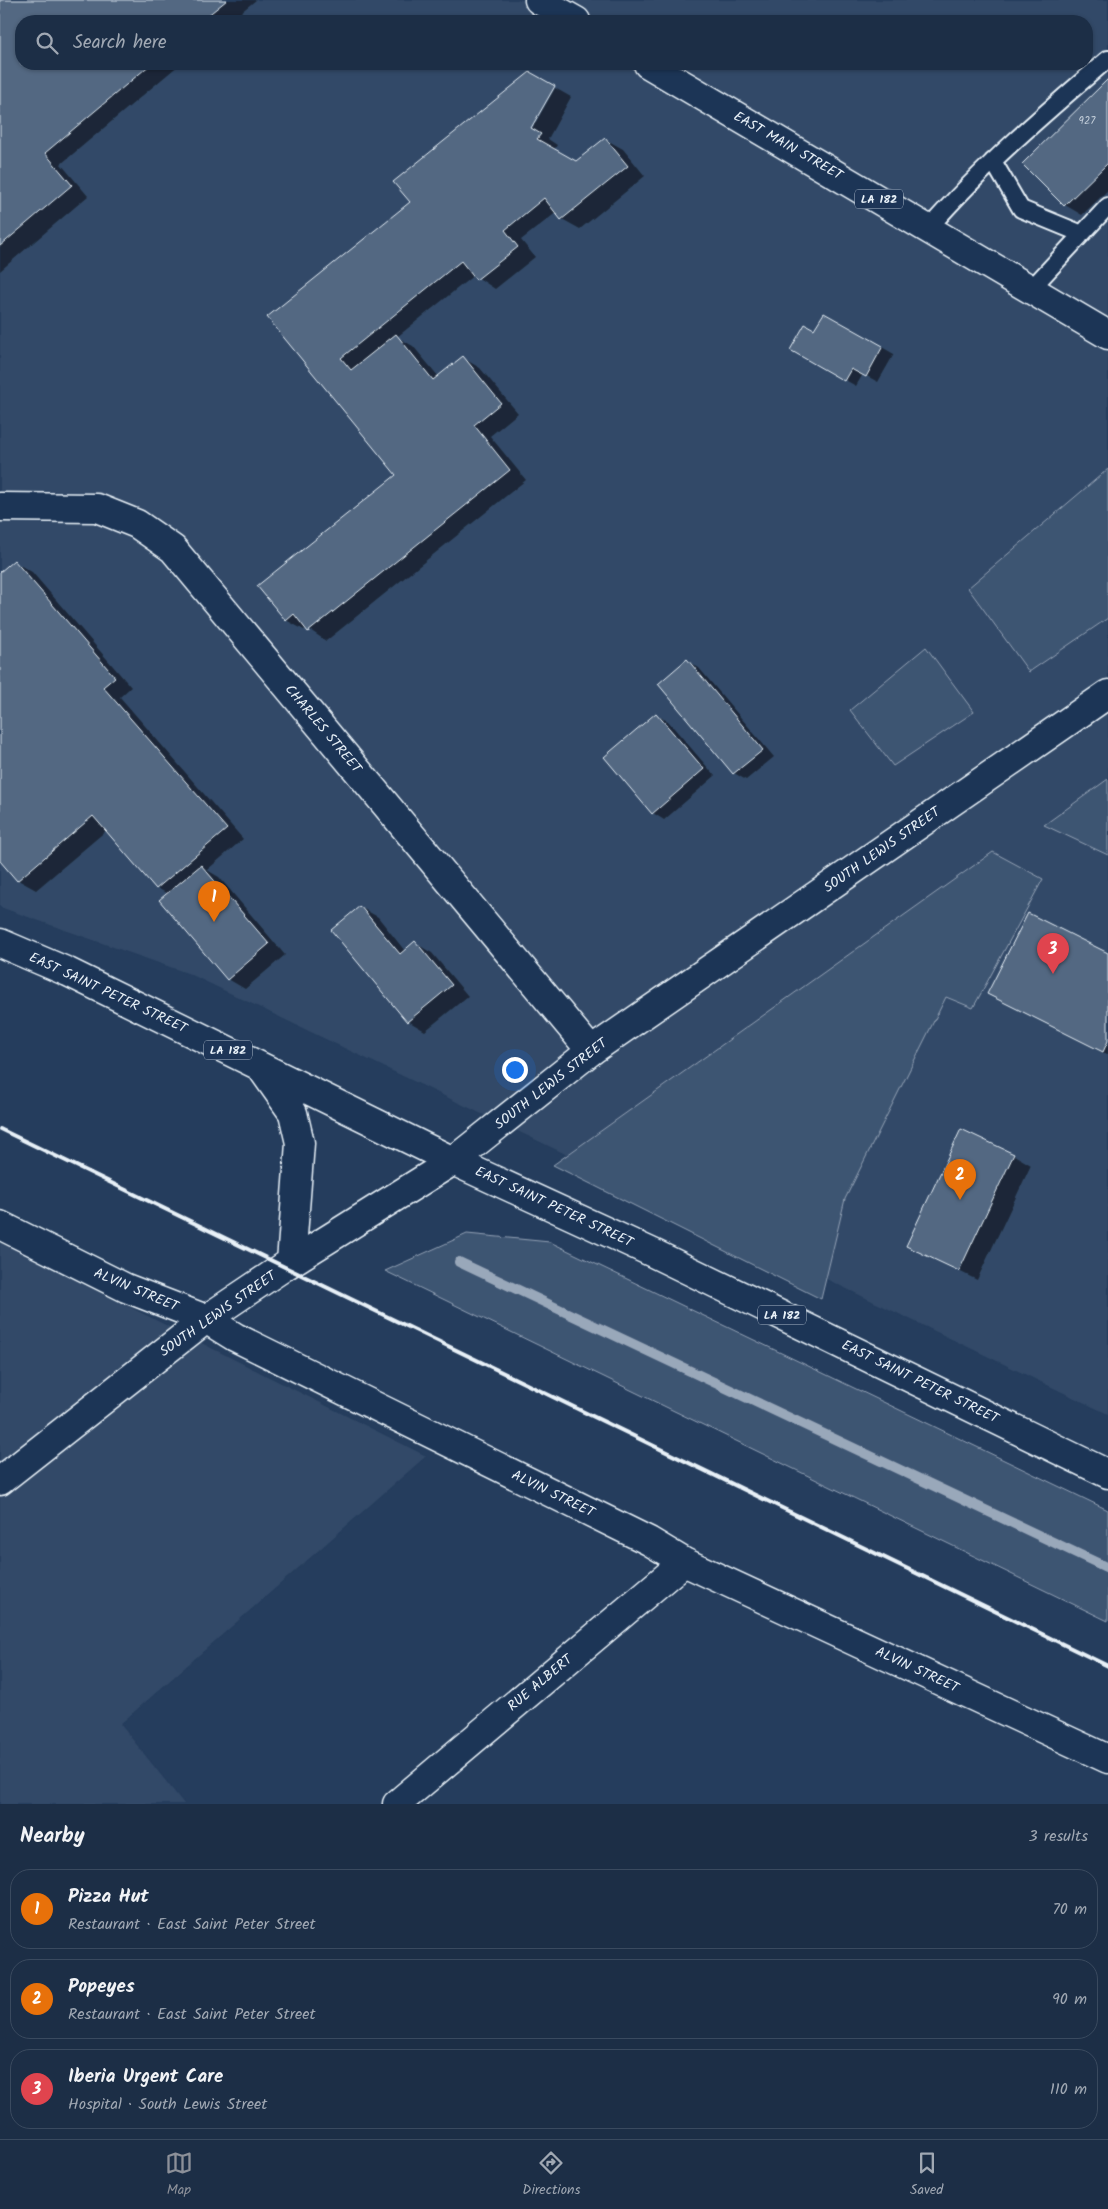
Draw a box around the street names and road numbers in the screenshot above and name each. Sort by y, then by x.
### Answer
street label: EAST MAIN STREET [729,106,848,187]
road number: LA 182 [855,190,903,208]
street label: CHARLES STREET [279,680,368,779]
street label: SOUTH LEWIS STREET [819,801,946,899]
street label: EAST SAINT PETER STREET [25,947,192,1040]
street label: SOUTH LEWIS STREET [490,1032,613,1135]
road number: LA 182 [204,1040,252,1060]
street label: EAST SAINT PETER STREET [471,1161,638,1254]
street label: ALVIN STREET [90,1262,183,1318]
street label: SOUTH LEWIS STREET [155,1265,282,1363]
road number: LA 182 [758,1306,806,1324]
street label: EAST SAINT PETER STREET [838,1334,1004,1430]
street label: ALVIN STREET [508,1464,600,1524]
street label: ALVIN STREET [872,1641,964,1700]
street label: RUE ALBERT [503,1648,579,1717]

